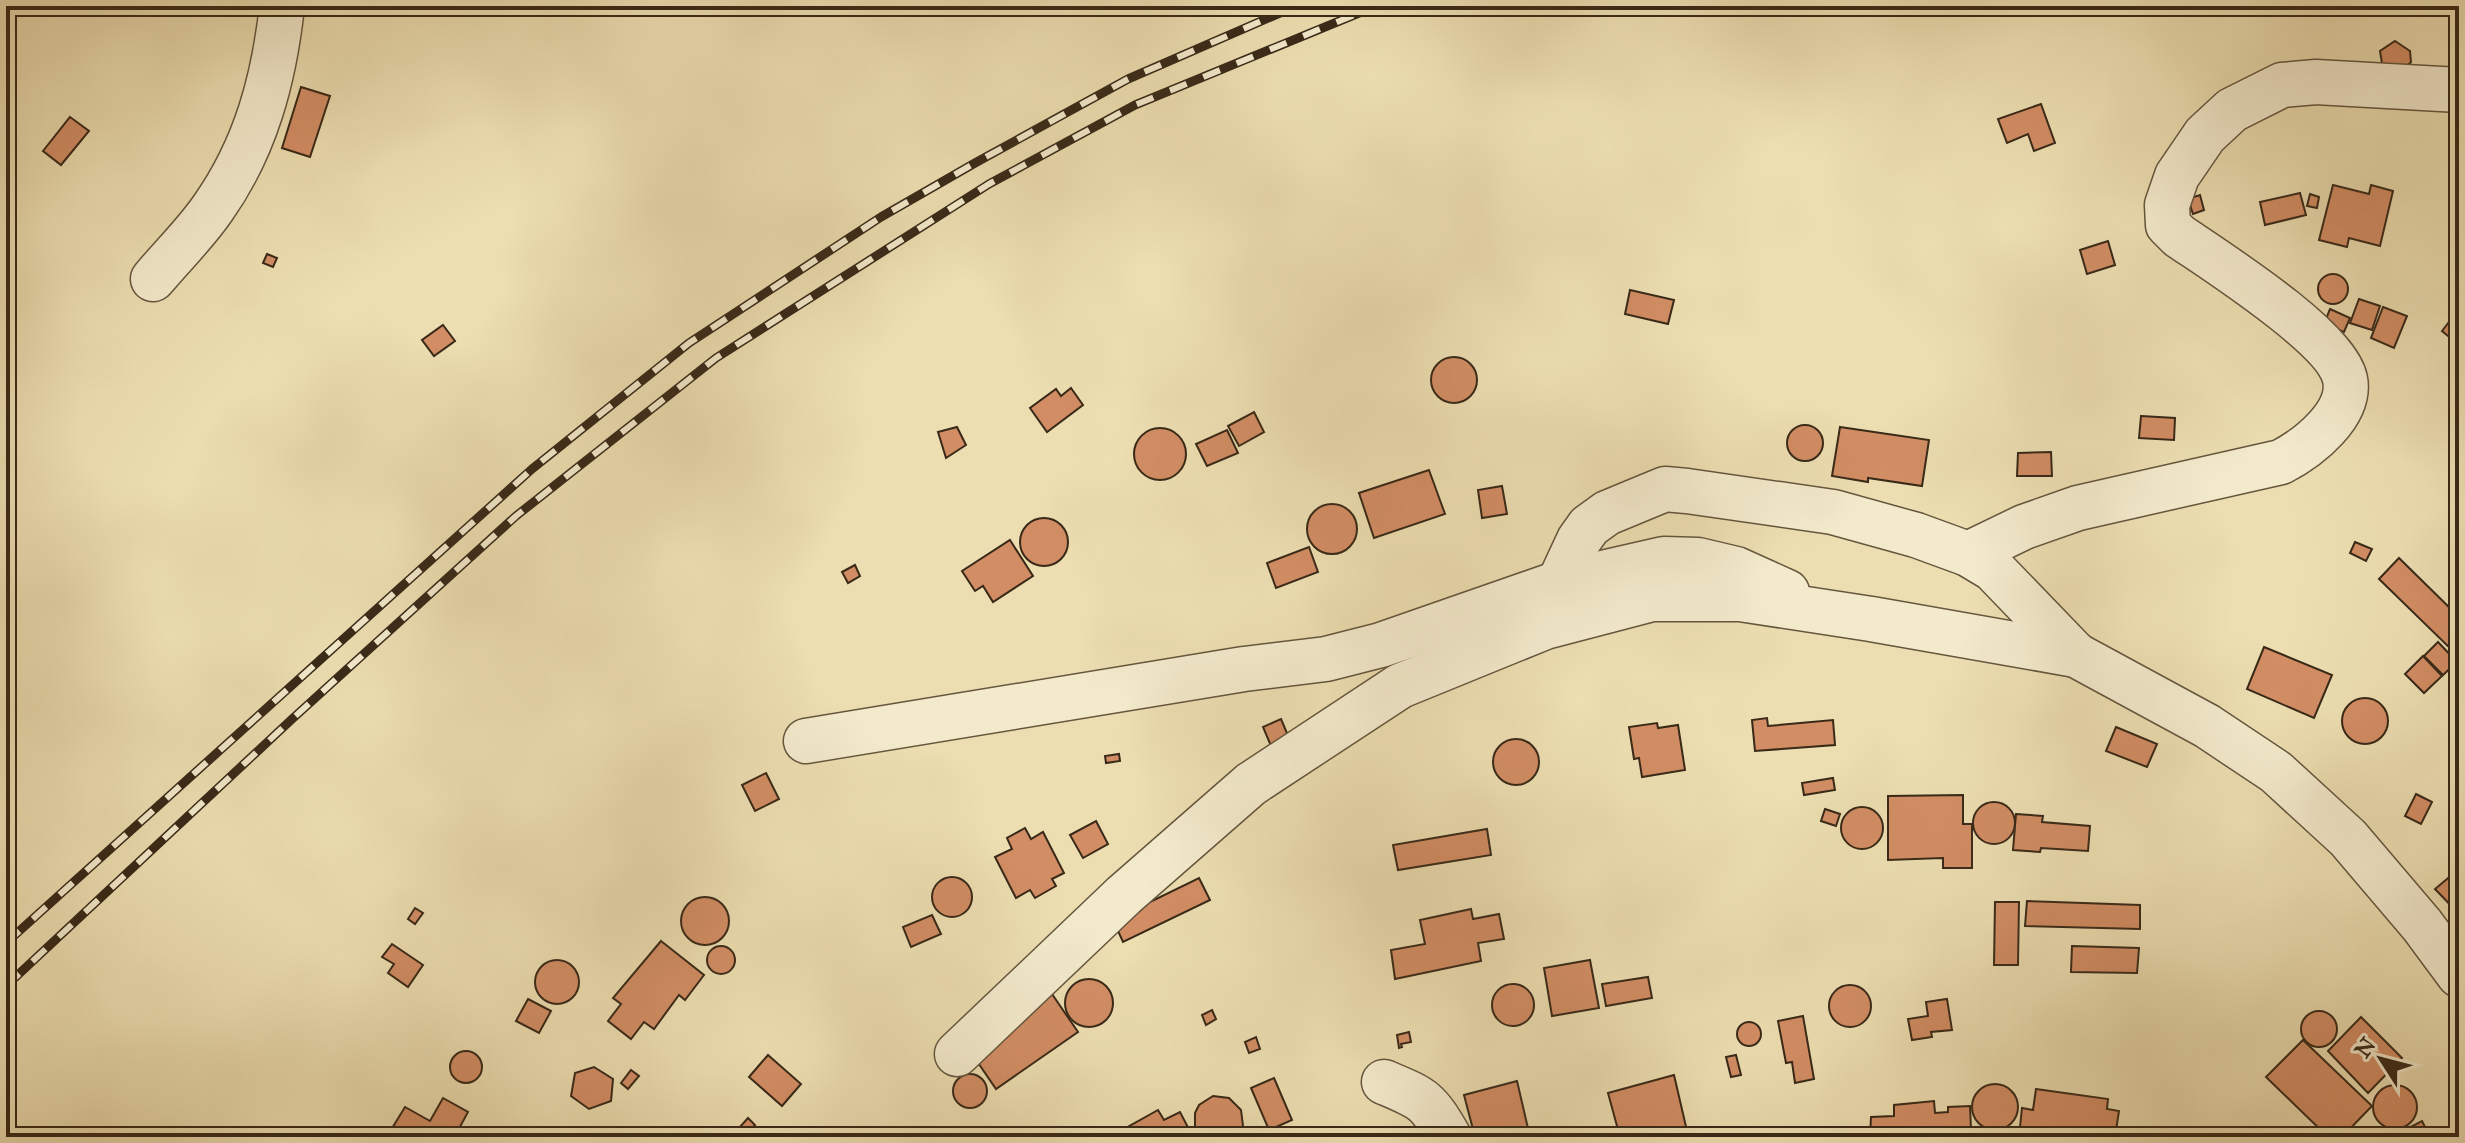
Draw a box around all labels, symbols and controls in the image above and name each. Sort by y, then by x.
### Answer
north arrow [2341,1019,2421,1099]
text: N [2349,1032,2382,1063]

